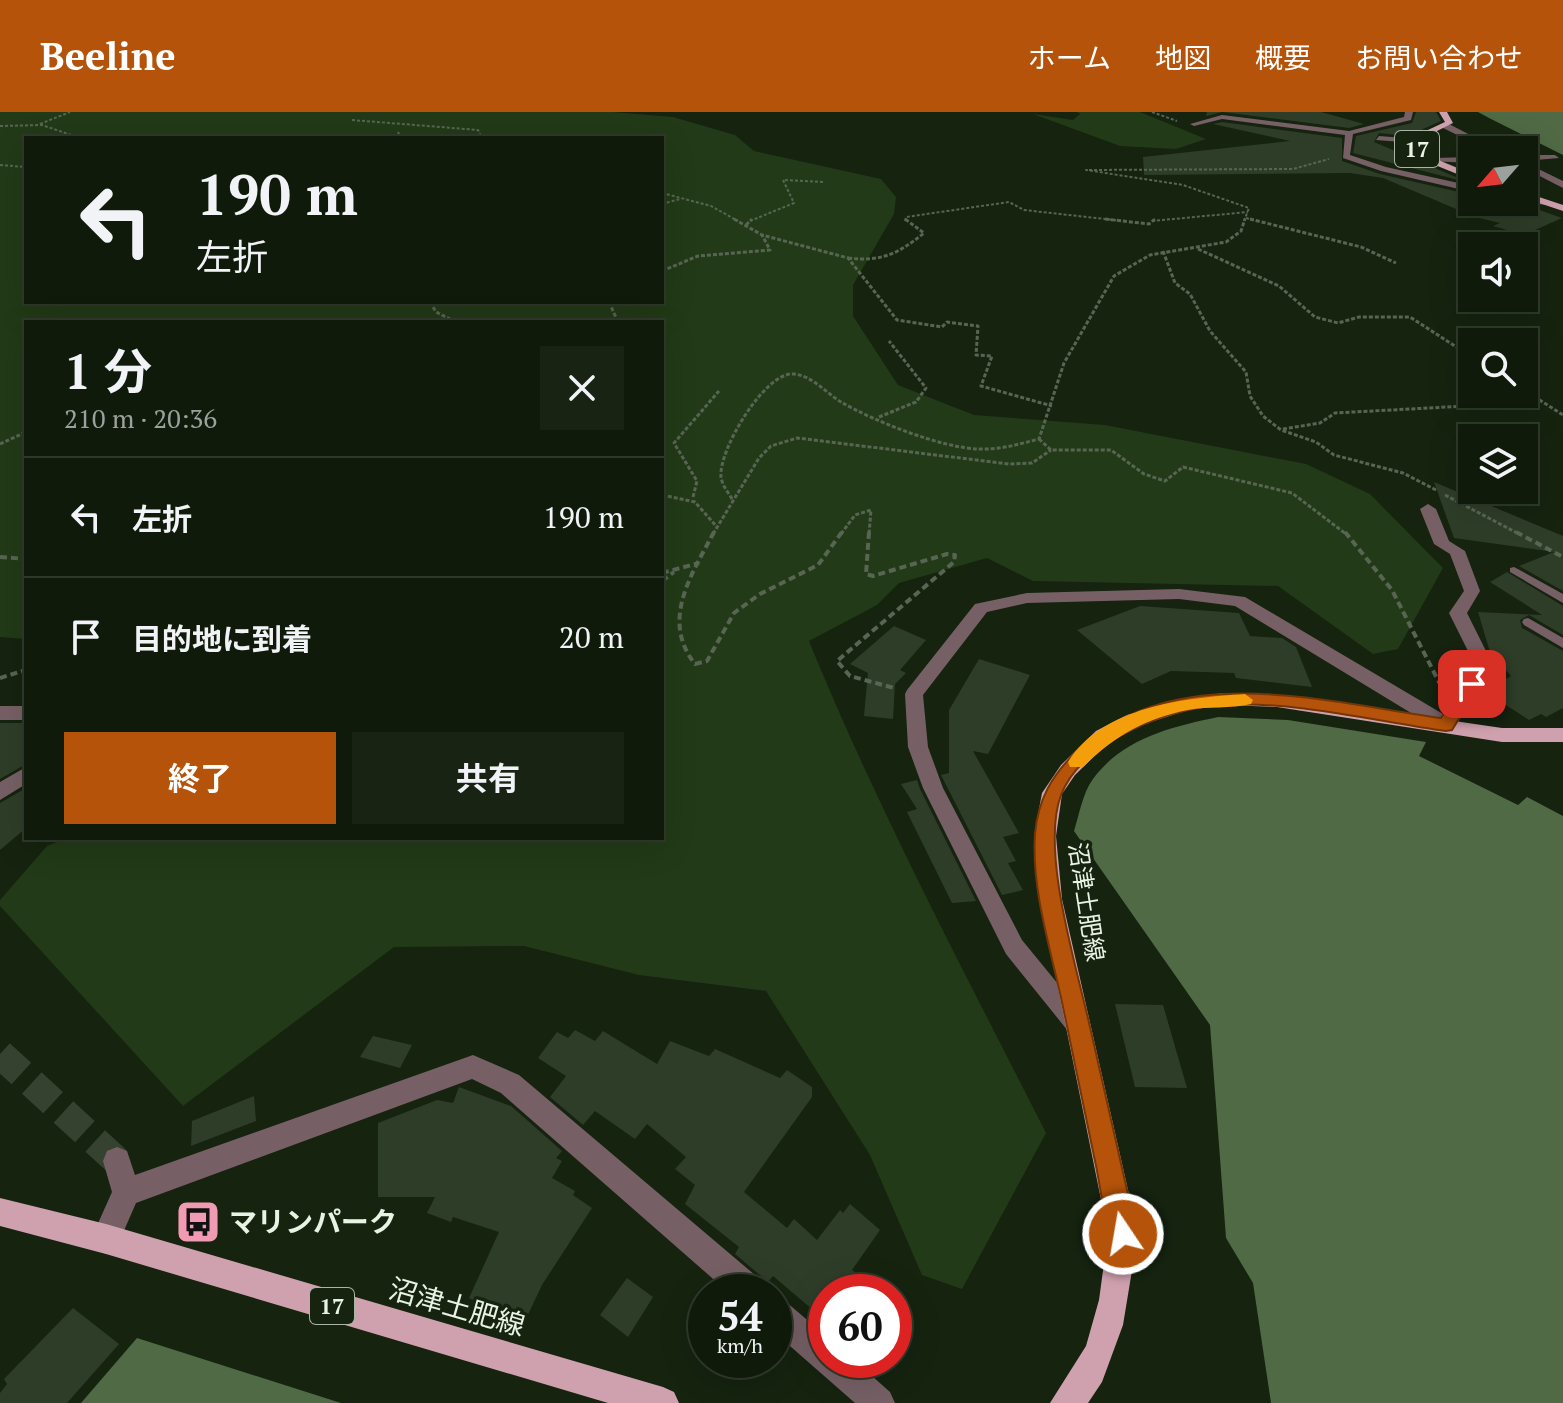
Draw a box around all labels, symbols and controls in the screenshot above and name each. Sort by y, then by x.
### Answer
text: Beeline [40,31,176,81]
text: ホーム [1028,39,1111,76]
text: 地図 [1155,39,1211,76]
text: 概要 [1255,39,1311,76]
text: お問い合わせ [1355,39,1523,76]
road number: 17 [1395,131,1439,167]
north arrow [1458,136,1538,216]
map controls [1458,136,1538,504]
text: 190 m [196,157,358,231]
icon: left [64,168,168,272]
button: sound [1458,232,1538,312]
text: 左折 [196,233,268,280]
button: search [1458,328,1538,408]
text: 1 分 [64,339,152,403]
button: close [540,346,624,430]
text: 210 m · 20:36 [64,401,217,435]
button: layers [1458,424,1538,504]
icon: left [64,495,108,539]
text: 190 m [543,497,624,537]
text: 左折 [132,499,192,539]
icon: arrive [64,615,108,659]
text: 20 m [559,617,624,657]
text: 目的地に到着 [132,619,312,659]
pin [1438,650,1506,718]
icon: arrive [1450,662,1494,706]
button: 終了 [64,732,336,824]
button: 共有 [352,732,624,824]
street label: 沼津土肥線 [1062,840,1112,964]
position arrow [1081,1192,1165,1276]
bus stop icon: マリンパーク [174,1198,222,1246]
place label: マリンパーク [229,1203,397,1240]
street label: 沼津土肥線 [385,1269,530,1344]
speed limit sign: 60 [808,1274,912,1378]
road number: 17 [310,1288,354,1324]
text: 54 [717,1289,763,1342]
text: km/h [717,1332,763,1359]

